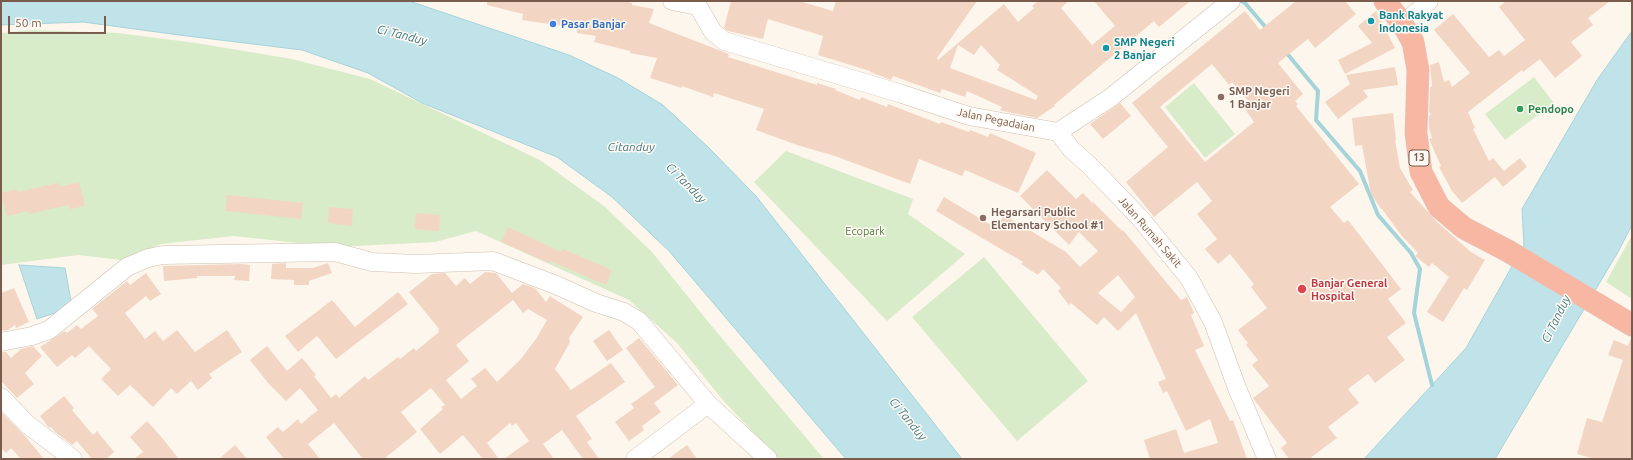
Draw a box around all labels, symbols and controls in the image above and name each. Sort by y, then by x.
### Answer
scale bar [10,8,108,34]
place label: Bank Rakyat Indonesia [1379,8,1443,34]
text: 50 m [15,16,42,29]
marker: Bank Rakyat Indonesia [1366,16,1376,26]
place label: Pasar Banjar [561,17,625,31]
marker: Pasar Banjar [548,19,558,29]
water label: Ci Tanduy [376,22,428,48]
place label: SMP Negeri 2 Banjar [1114,35,1175,61]
marker: SMP Negeri 2 Banjar [1101,43,1111,53]
place label: SMP Negeri 1 Banjar [1229,84,1290,110]
marker: SMP Negeri 1 Banjar [1216,92,1226,102]
place label: Pendopo [1528,102,1574,116]
marker: Pendopo [1515,104,1525,114]
street label: Jalan Pegadaian [956,105,1036,135]
water label: Citanduy [607,140,655,154]
road number: 13 [1409,150,1429,166]
water label: Ci Tanduy [663,160,709,206]
street label: Jalan Rumah Sakit [1116,194,1184,270]
place label: Hegarsari Public Elementary School #1 [991,205,1104,231]
marker: Hegarsari Public Elementary School #1 [978,213,988,223]
park label: Ecopark [845,224,885,238]
place label: Banjar General Hospital [1311,276,1387,302]
marker: Banjar General Hospital [1296,283,1308,295]
water label: Ci Tanduy [1538,293,1574,345]
water label: Ci Tanduy [886,395,930,443]

